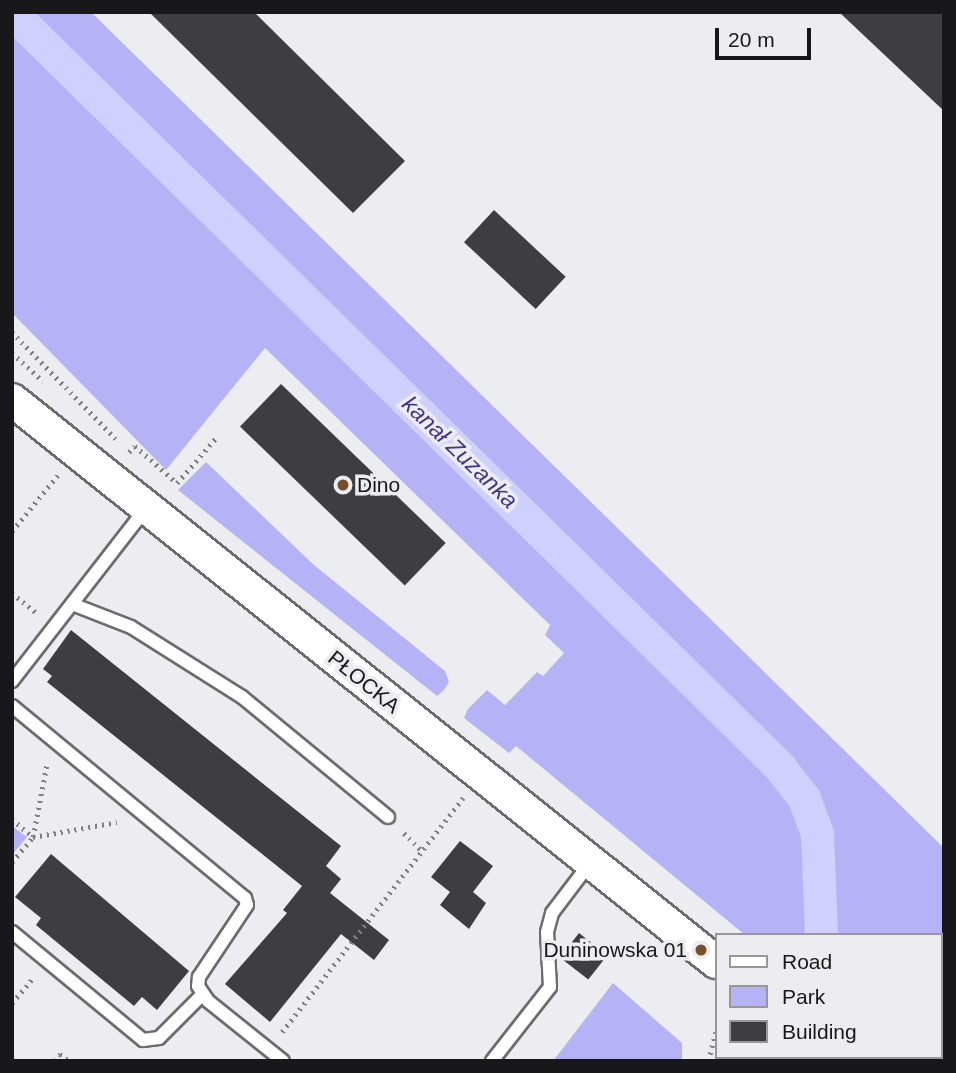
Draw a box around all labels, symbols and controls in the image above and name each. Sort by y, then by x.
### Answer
scale bar [718,14,814,58]
text: 20 m [728,28,775,51]
water label: kanał Zuzanka [397,390,523,514]
place label: Dino [357,472,400,498]
marker: Dino [335,477,351,493]
street label: PŁOCKA [323,645,405,719]
legend [715,933,942,1059]
place label: Duninowska 01 [543,937,687,963]
marker: Duninowska 01 [693,942,709,958]
text: Road [782,950,832,973]
text: Park [782,985,825,1008]
text: Building [782,1020,857,1043]

